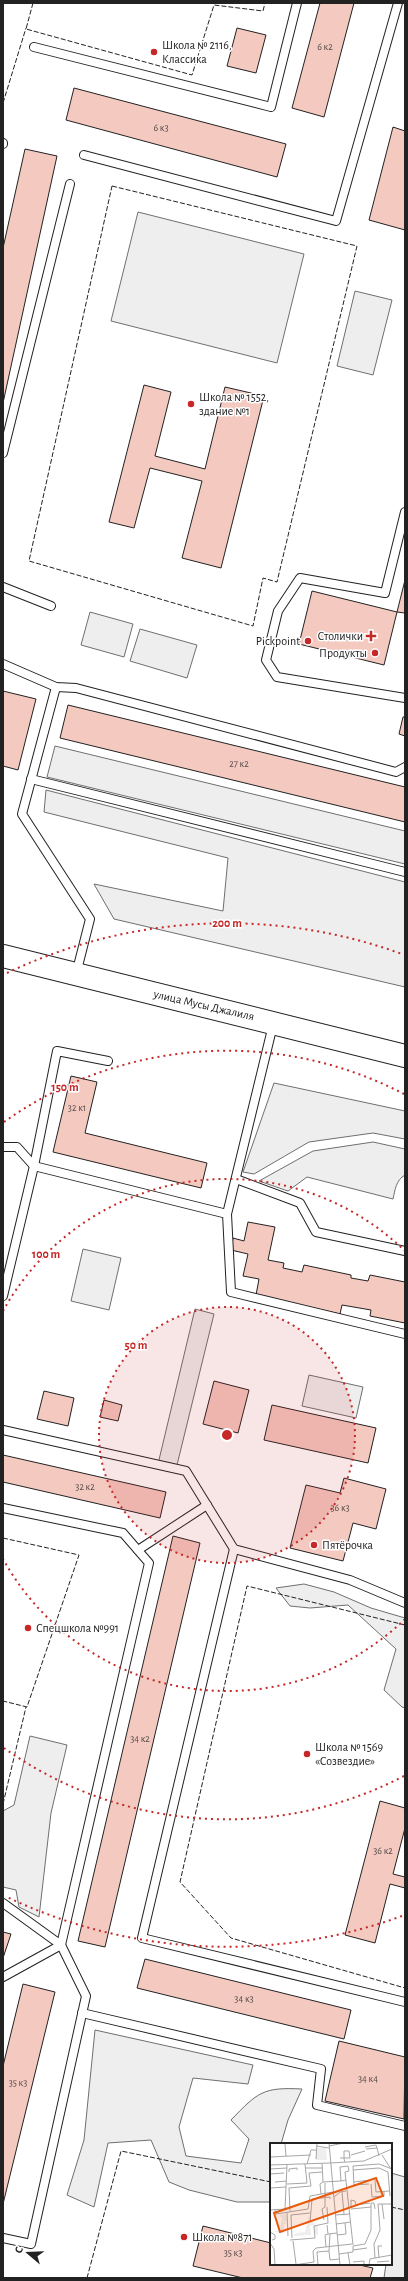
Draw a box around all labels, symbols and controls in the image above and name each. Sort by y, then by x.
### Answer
place label: Школа № 2116, Классика [162,39,232,65]
house number: 6 к2 [317,42,333,52]
marker: Школа № 2116, Классика [149,47,159,57]
house number: 6 к3 [153,123,169,133]
place label: Школа № 1552, здание №1 [199,391,269,417]
marker: Школа № 1552, здание №1 [186,399,196,409]
place label: Столички [317,630,363,642]
marker: Столички [366,631,376,641]
place label: Pickpoint [256,635,300,647]
marker: Pickpoint [303,636,313,646]
place label: Продукты [319,647,367,660]
marker: Продукты [370,648,380,658]
house number: 27 к2 [229,759,249,769]
text: 200 m [212,917,242,929]
street label: улица Мусы Джалиля [151,987,256,1023]
text: 150 m [51,1081,79,1093]
house number: 32 к1 [68,1103,86,1113]
text: 100 m [32,1248,60,1260]
text: 50 m [125,1339,148,1351]
centre of rings [220,1428,234,1442]
house number: 32 к2 [75,1482,95,1492]
house number: 36 к3 [330,1503,350,1513]
place label: Пятёрочка [322,1539,374,1551]
marker: Пятёрочка [309,1540,319,1550]
place label: Спецшкола №991 [36,1622,119,1634]
marker: Спецшкола №991 [23,1623,33,1633]
house number: 34 к2 [130,1734,150,1744]
place label: Школа № 1569 «Созвездие» [315,1741,383,1767]
marker: Школа № 1569 «Созвездие» [302,1749,312,1759]
house number: 36 к2 [373,1846,393,1856]
house number: 34 к3 [234,1994,254,2004]
house number: 34 к4 [358,2074,378,2084]
house number: 35 к3 [9,2078,27,2088]
inset map [270,2143,392,2265]
place label: Школа №871 [192,2231,252,2243]
marker: Школа №871 [179,2232,189,2242]
north arrow [8,2233,48,2273]
text: С [13,2245,25,2255]
house number: 35 к3 [224,2248,242,2258]

